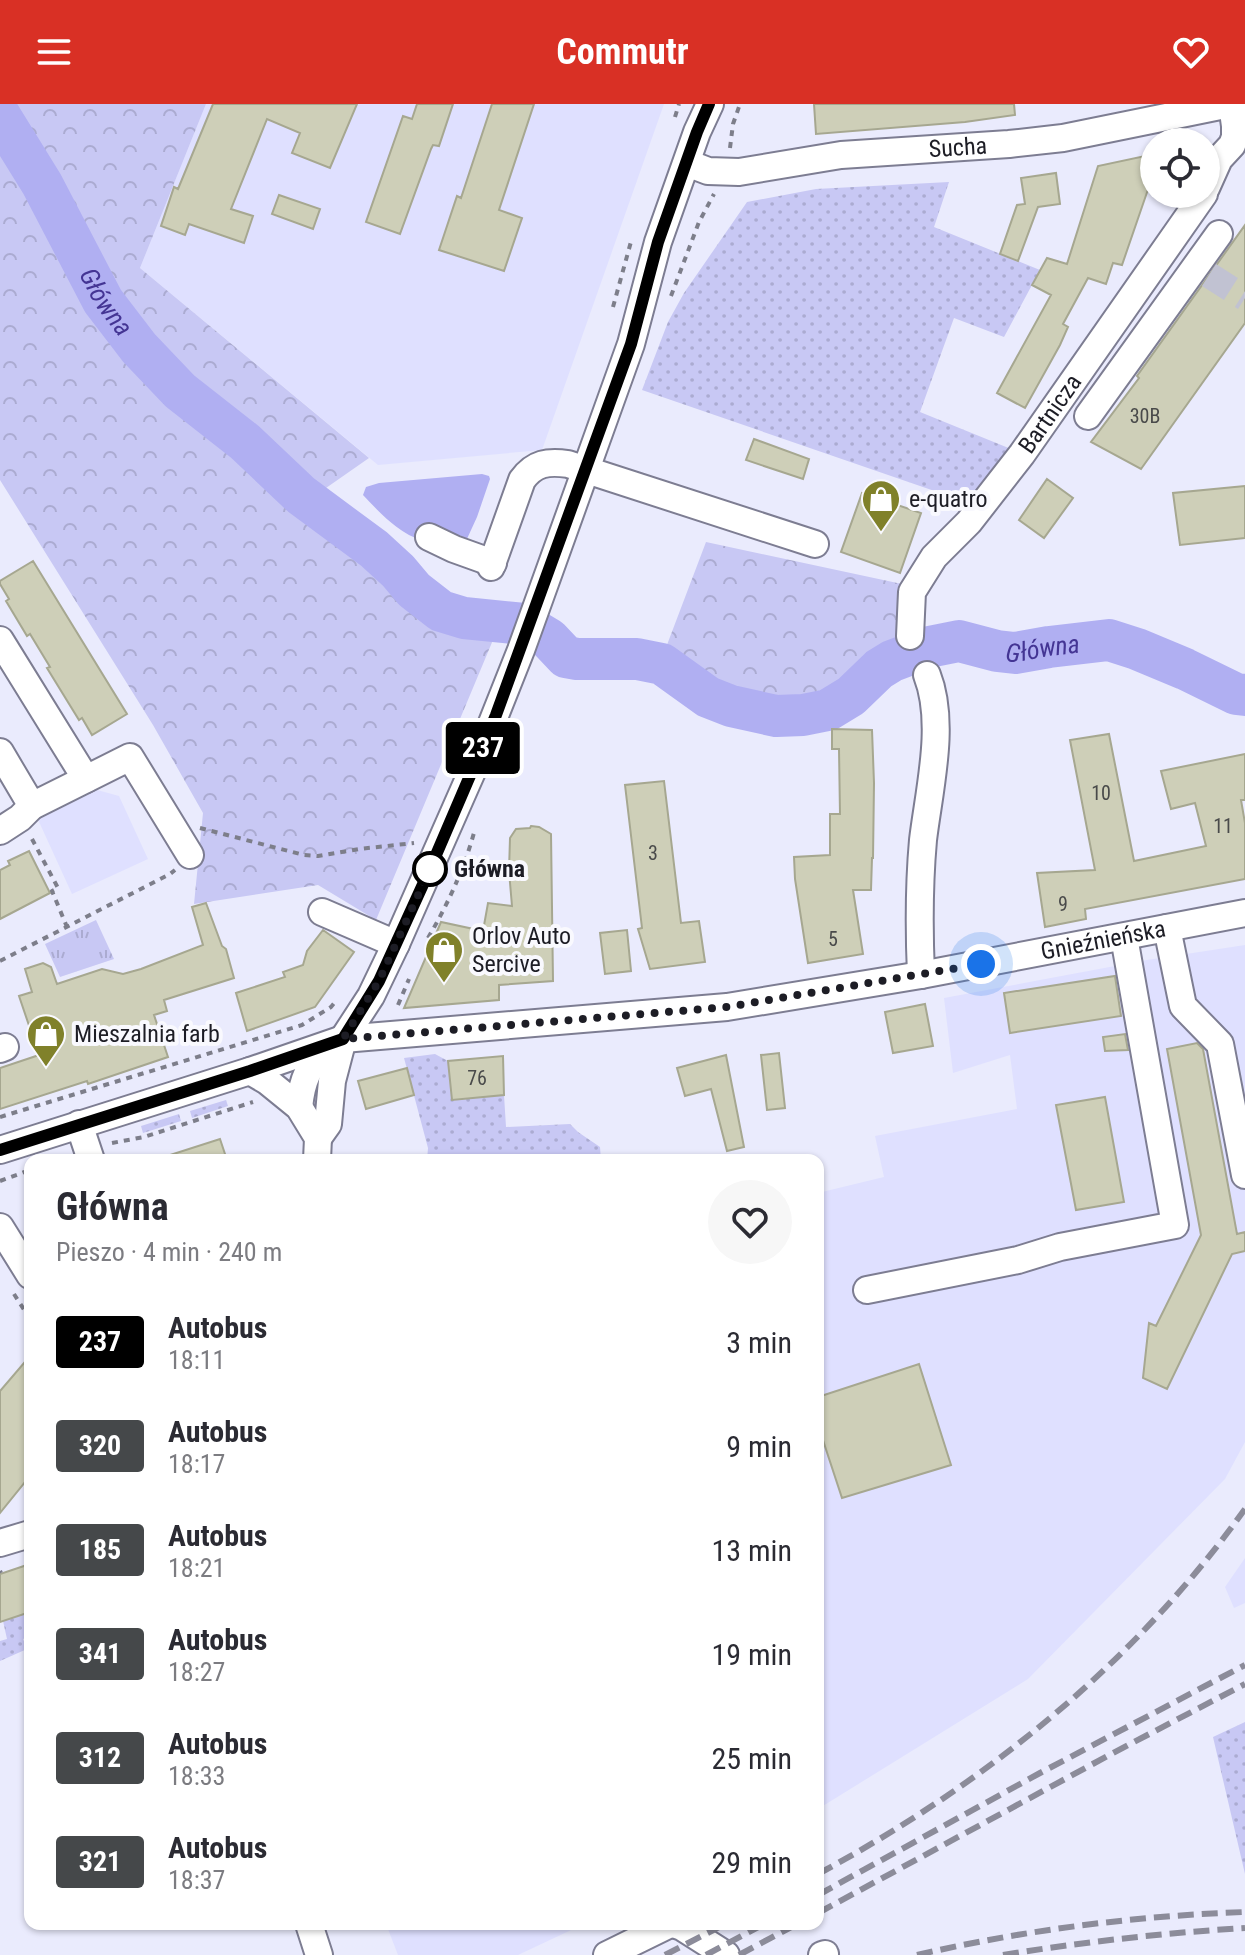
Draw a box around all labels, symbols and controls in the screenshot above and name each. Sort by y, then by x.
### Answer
icon: menu [32,30,76,74]
icon: heart [1169,30,1213,74]
text: Commutr [556,31,689,73]
map controls [1140,128,1220,208]
button: locate [1140,128,1220,208]
street label: Sucha [928,131,988,163]
water label: Główna [73,263,139,341]
street label: Bartnicza [1013,369,1087,459]
house number: 30B [1130,404,1160,428]
shop icon: e-quatro [860,478,902,533]
place label: e-quatro [909,485,988,513]
water label: Główna [1004,629,1081,669]
line badge: 237 [437,722,529,774]
text: 237 [462,731,504,764]
house number: 10 [1091,781,1111,805]
house number: 11 [1213,814,1233,838]
house number: 3 [648,841,658,865]
marker: Główna [413,852,447,886]
place label: Główna [454,855,525,883]
house number: 9 [1058,892,1068,916]
street label: Gnieźnieńska [1038,915,1168,966]
place label: Orlov Auto Sercive [472,922,571,978]
house number: 5 [828,927,838,951]
shop icon: Orlov Auto Sercive [423,929,465,984]
your location [961,944,1001,984]
shop icon: Mieszalnia farb [25,1013,67,1068]
place label: Mieszalnia farb [74,1020,220,1048]
house number: 76 [467,1066,487,1090]
button: heart [708,1180,792,1264]
text: Główna [56,1185,169,1229]
text: Pieszo · 4 min · 240 m [56,1237,282,1267]
text: Autobus [168,1310,267,1345]
text: 237 [79,1325,121,1358]
text: 3 min [726,1325,792,1360]
text: 18:11 [168,1345,225,1375]
text: Autobus [168,1414,267,1449]
text: 320 [79,1429,121,1462]
text: 9 min [726,1429,792,1464]
text: 18:17 [168,1449,225,1479]
text: Autobus [168,1518,267,1553]
text: 185 [79,1533,121,1566]
text: 13 min [711,1533,792,1568]
text: 18:21 [168,1553,225,1583]
text: Autobus [168,1622,267,1657]
text: 341 [79,1637,121,1670]
text: 19 min [711,1637,792,1672]
text: 18:27 [168,1657,225,1687]
text: Autobus [168,1726,267,1761]
text: 312 [79,1741,121,1774]
text: 25 min [711,1741,792,1776]
text: 18:33 [168,1761,225,1791]
text: Autobus [168,1830,267,1865]
text: 321 [79,1845,121,1878]
text: 29 min [711,1845,792,1880]
text: 18:37 [168,1865,225,1895]

